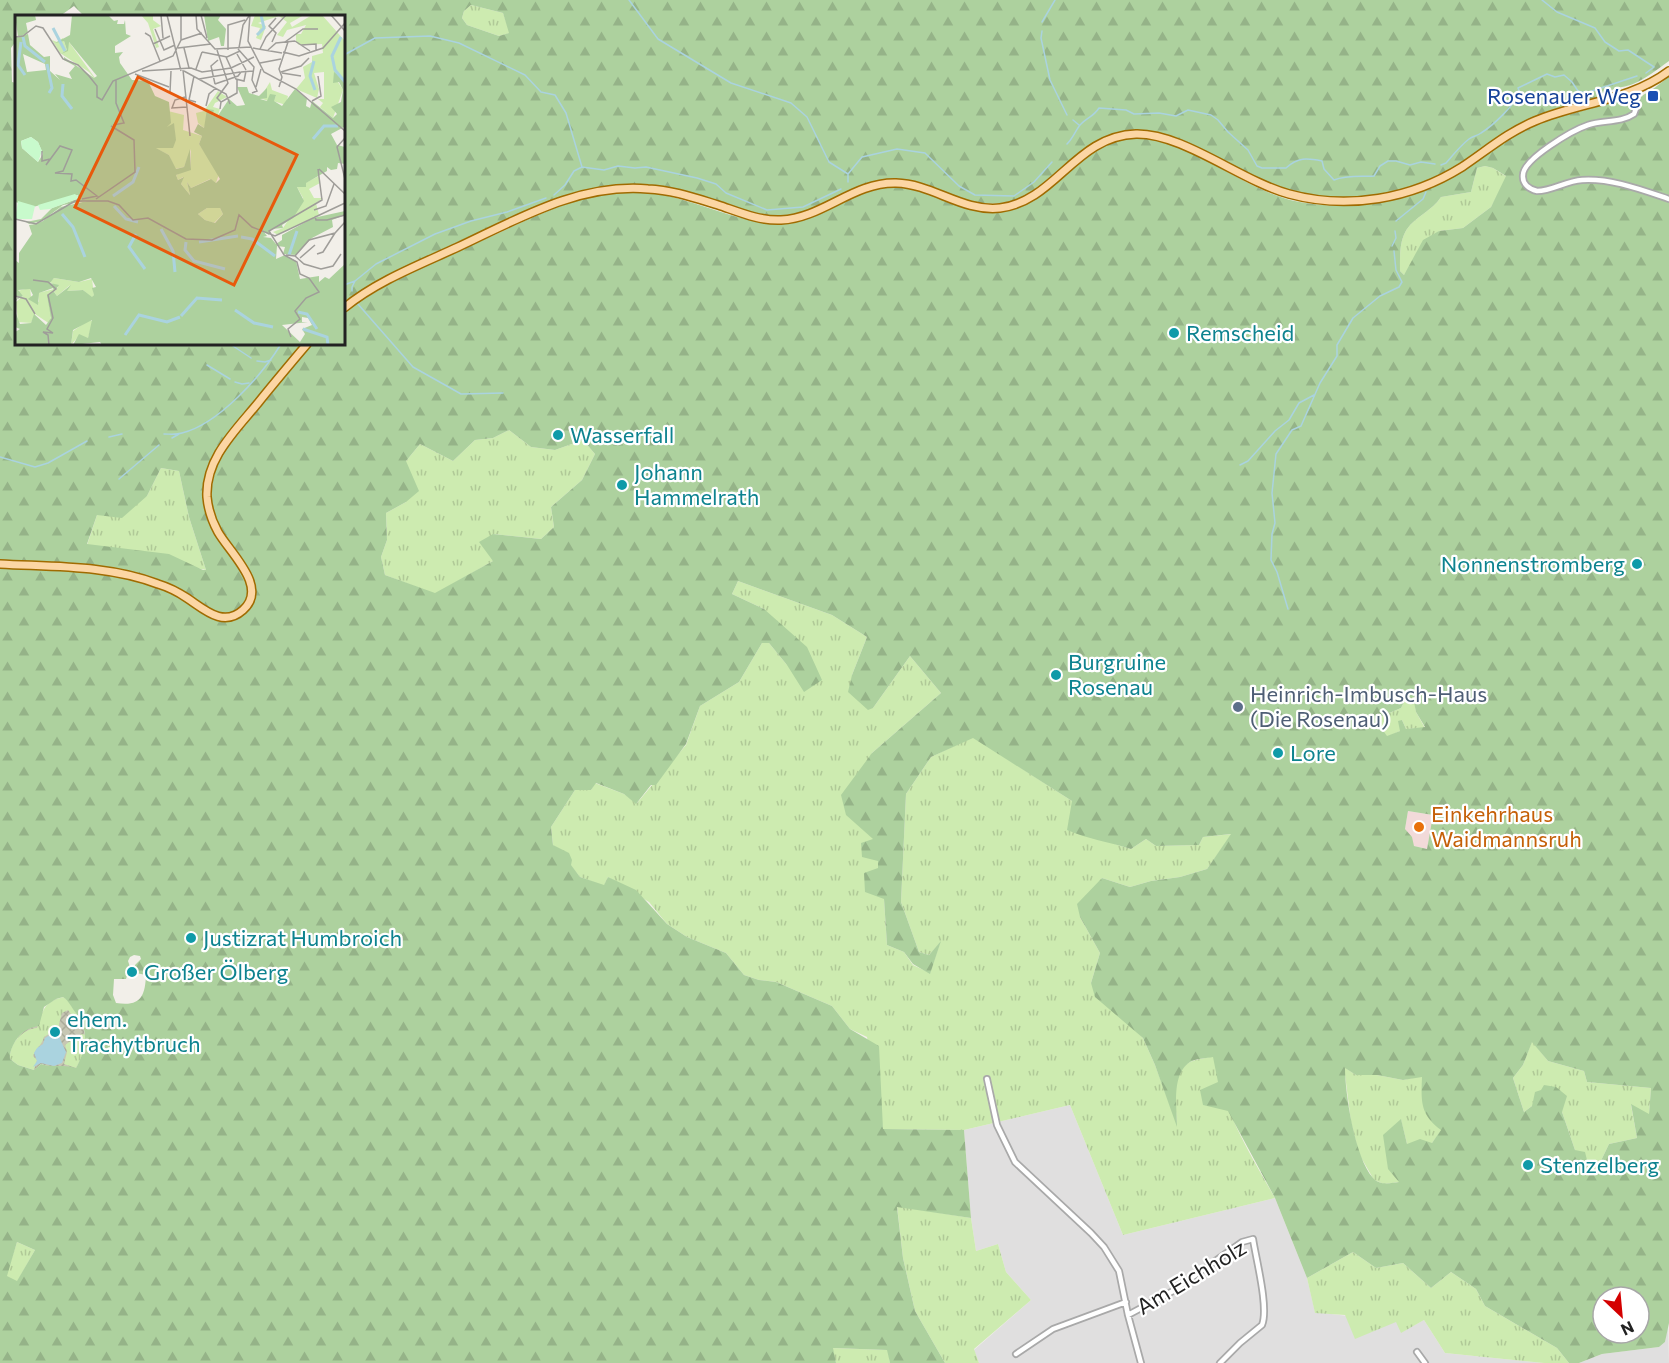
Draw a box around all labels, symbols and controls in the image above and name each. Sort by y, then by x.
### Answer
inset map [15,15,345,345]
place label: Rosenauer Weg [1487,82,1641,109]
marker: Rosenauer Weg [1646,89,1660,103]
place label: Remscheid [1186,319,1294,346]
marker: Remscheid [1167,326,1181,340]
place label: Wasserfall [570,421,674,448]
marker: Wasserfall [551,428,565,442]
place label: Johann Hammelrath [634,458,759,510]
marker: Johann Hammelrath [615,478,629,492]
place label: Nonnenstromberg [1441,550,1625,577]
marker: Nonnenstromberg [1630,557,1644,571]
place label: Burgruine Rosenau [1068,648,1166,700]
marker: Burgruine Rosenau [1049,668,1063,682]
place label: Heinrich-Imbusch-Haus (Die Rosenau) [1250,680,1487,732]
marker: Heinrich-Imbusch-Haus (Die Rosenau) [1231,700,1245,714]
place label: Lore [1290,739,1336,766]
marker: Lore [1271,746,1285,760]
place label: Einkehrhaus Waidmannsruh [1431,800,1582,852]
marker: Einkehrhaus Waidmannsruh [1412,820,1426,834]
place label: Justizrat Humbroich [203,924,402,951]
marker: Justizrat Humbroich [184,931,198,945]
place label: Großer Ölberg [144,958,288,985]
marker: Großer Ölberg [125,965,139,979]
place label: ehem. Trachytbruch [67,1005,201,1057]
marker: ehem. Trachytbruch [48,1025,62,1039]
place label: Stenzelberg [1540,1151,1659,1178]
marker: Stenzelberg [1521,1158,1535,1172]
street label: Am Eichholz [1131,1233,1250,1320]
north arrow [1591,1285,1651,1345]
text: N [1618,1318,1637,1340]

